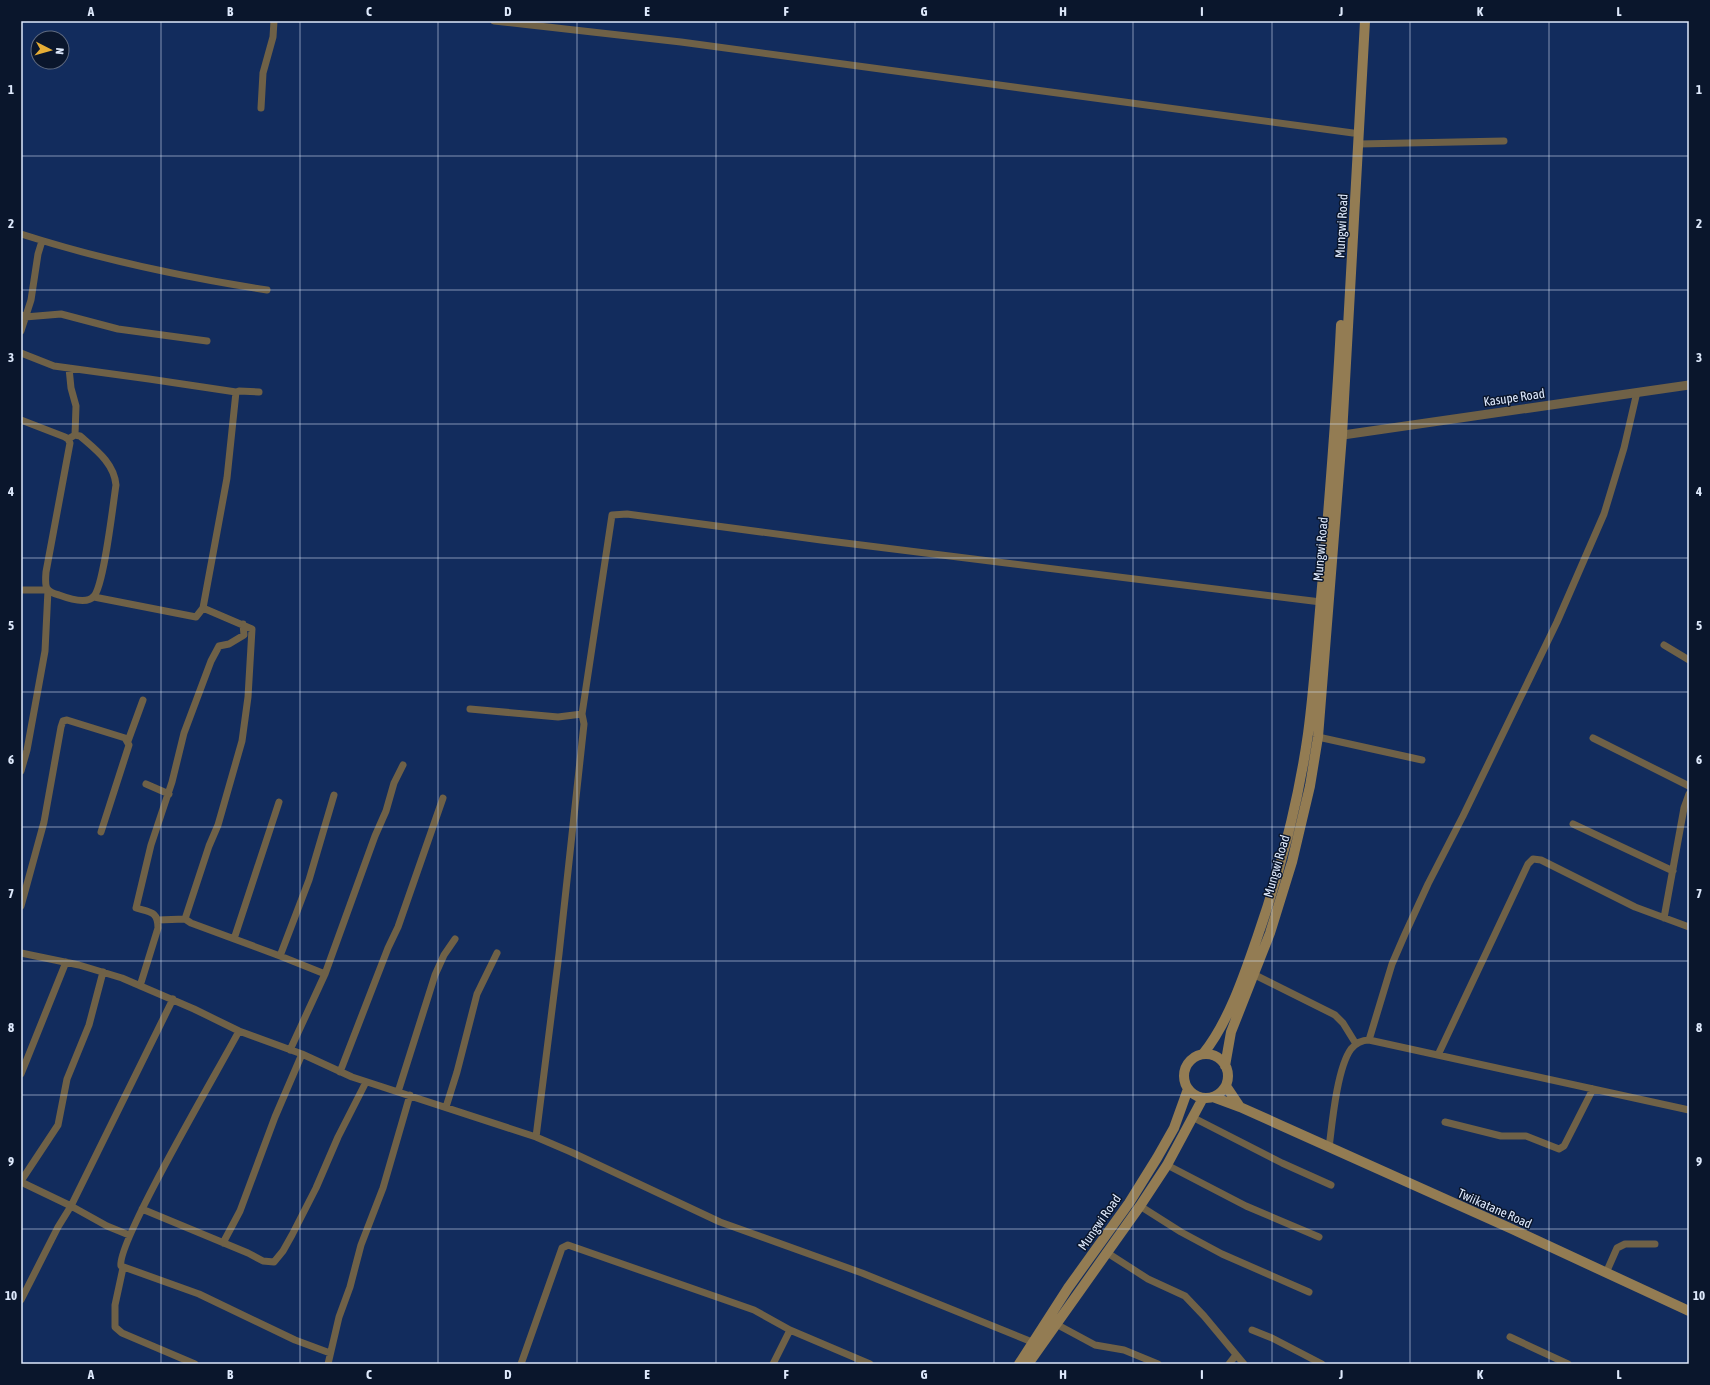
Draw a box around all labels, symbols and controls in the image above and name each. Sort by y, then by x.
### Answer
text: A [87,4,95,19]
text: B [227,4,234,19]
text: C [366,4,372,19]
text: D [504,4,512,19]
text: E [644,4,650,19]
text: F [783,4,789,19]
text: G [921,4,928,19]
text: H [1059,4,1067,19]
text: I [1200,4,1204,19]
text: J [1338,4,1343,19]
text: K [1477,4,1484,19]
text: L [1616,4,1622,19]
north arrow [30,30,70,70]
text: N [54,47,66,55]
text: 1 [8,82,14,97]
text: 1 [1696,82,1702,97]
street label: Mungwi Road [1332,194,1351,258]
text: 2 [8,216,14,231]
text: 2 [1696,216,1702,231]
text: 3 [8,350,14,365]
text: 3 [1696,350,1702,365]
street label: Kasupe Road [1482,386,1546,409]
text: 4 [7,484,14,499]
text: 4 [1695,484,1702,499]
street label: Mungwi Road [1310,516,1331,582]
text: 5 [8,618,14,633]
text: 5 [1696,618,1702,633]
text: 6 [8,752,14,767]
text: 6 [1696,752,1702,767]
street label: Mungwi Road [1260,833,1293,899]
text: 7 [8,886,14,901]
text: 7 [1696,886,1702,901]
text: 8 [8,1020,14,1035]
text: 8 [1696,1020,1702,1035]
text: 9 [8,1154,14,1169]
text: 9 [1696,1154,1702,1169]
street label: Twiikatane Road [1456,1185,1534,1231]
street label: Mungwi Road [1075,1192,1124,1253]
text: 10 [5,1288,17,1303]
text: 10 [1693,1288,1705,1303]
text: A [87,1367,95,1382]
text: B [227,1367,234,1382]
text: C [366,1367,372,1382]
text: D [504,1367,512,1382]
text: E [644,1367,650,1382]
text: F [783,1367,789,1382]
text: G [921,1367,928,1382]
text: H [1059,1367,1067,1382]
text: I [1200,1367,1204,1382]
text: J [1338,1367,1343,1382]
text: K [1477,1367,1484,1382]
text: L [1616,1367,1622,1382]

